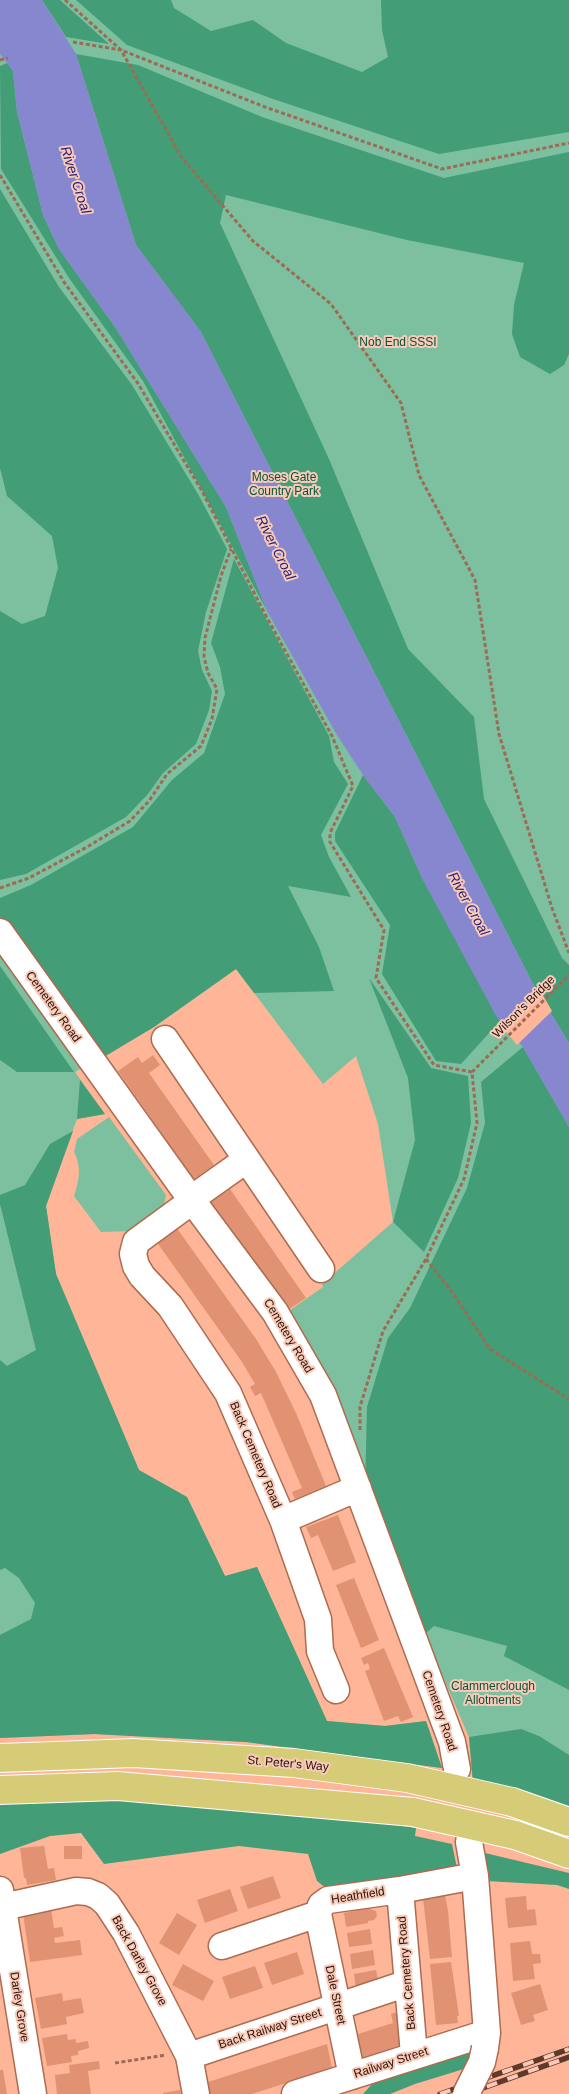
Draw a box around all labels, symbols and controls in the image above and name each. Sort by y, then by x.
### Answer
water label: River Croal [56,144,94,216]
park label: Nob End SSSI [359,336,437,350]
park label: Moses Gate Country Park [249,471,319,499]
water label: River Croal [252,513,298,583]
water label: River Croal [444,869,492,939]
street label: Cemetery Road [22,969,84,1045]
street label: Wilson's Bridge [490,973,558,1041]
street label: Cemetery Road [260,1296,316,1376]
street label: Back Cemetery Road [226,1400,284,1510]
street label: Cemetery Road [419,1669,459,1753]
park label: Clammerclough Allotments [451,1680,535,1708]
street label: St. Peter's Way [247,1753,329,1775]
street label: Heathfield [330,1885,386,1907]
street label: Back Darley Grove [108,1913,170,2009]
street label: Back Cemetery Road [395,1916,419,2030]
street label: Dale Street [322,1964,348,2026]
street label: Darley Grove [6,1971,32,2043]
street label: Back Railway Street [217,2006,323,2052]
street label: Railway Street [352,2044,430,2082]

